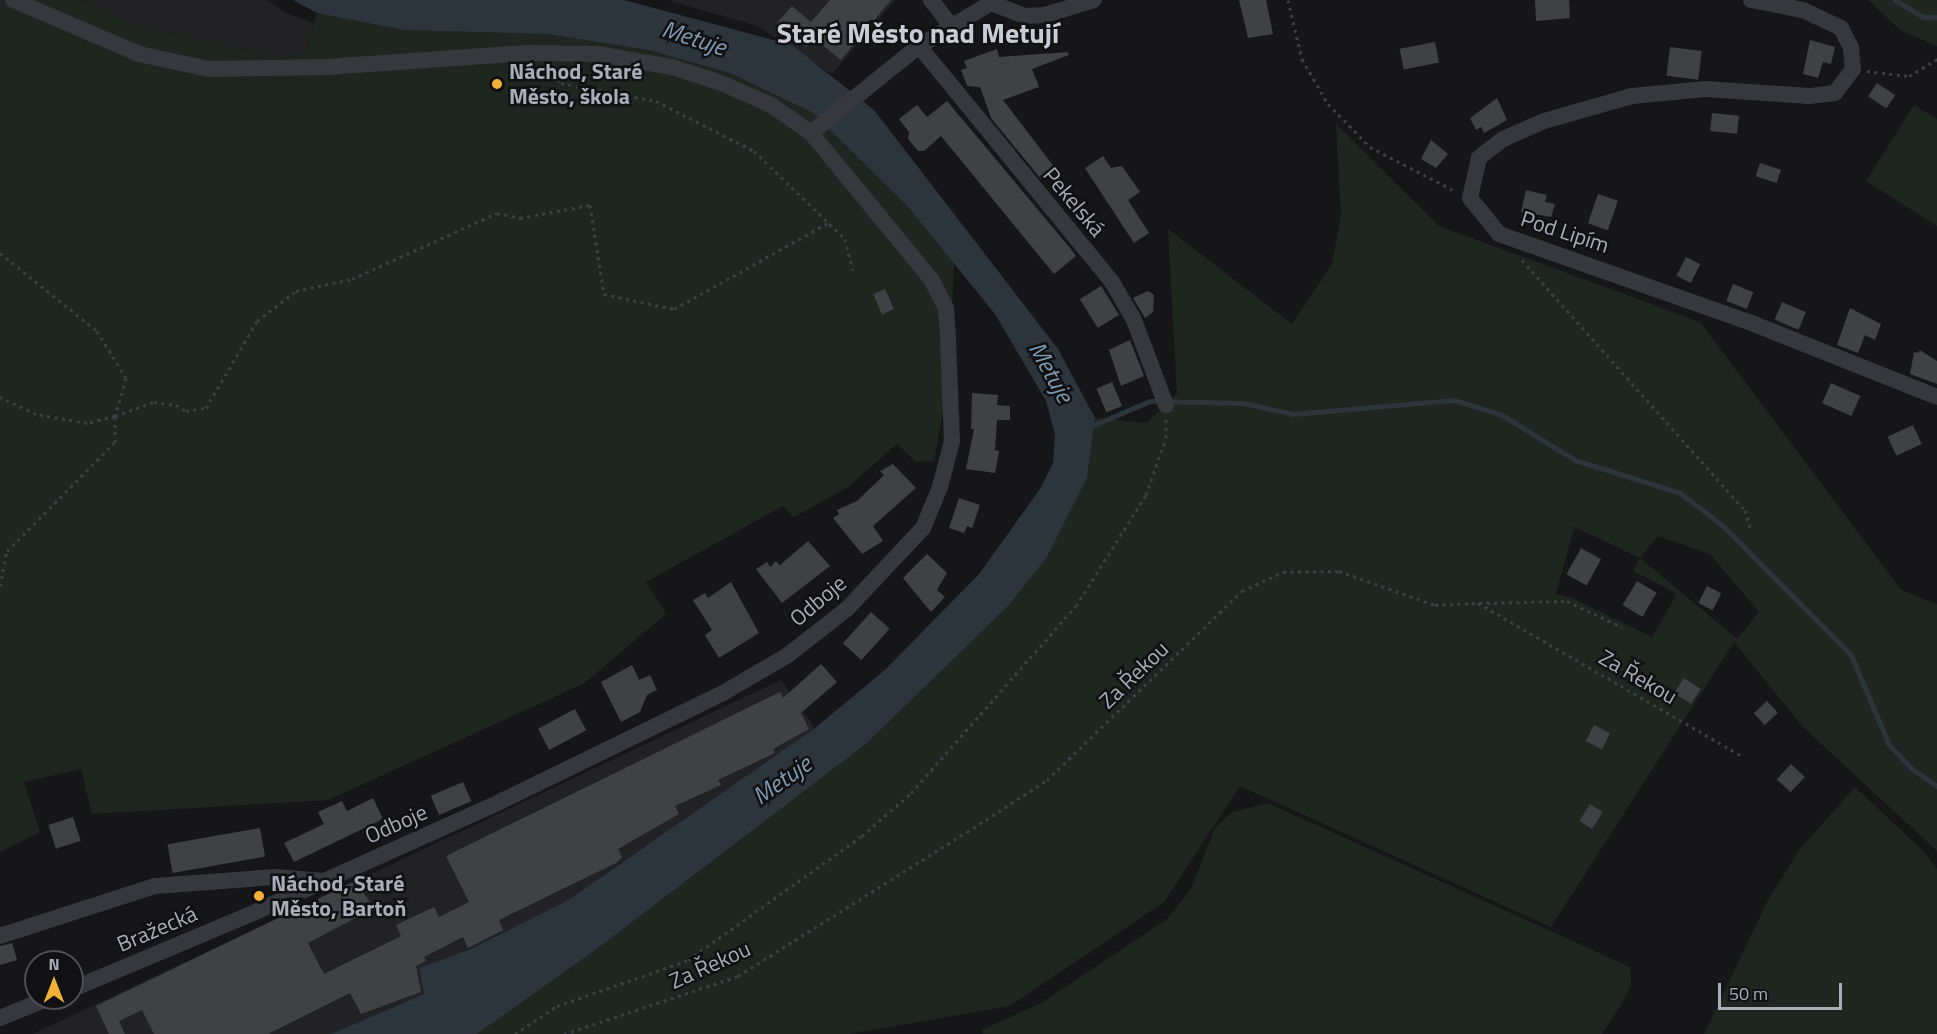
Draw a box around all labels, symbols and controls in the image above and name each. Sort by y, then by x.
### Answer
water label: Metuje [658,14,730,62]
district label: Staré Město nad Metují [777,16,1059,50]
place label: Náchod, Staré Město, škola [509,58,642,110]
marker: Náchod, Staré Město, škola [490,77,504,91]
street label: Pekelská [1037,162,1111,242]
street label: Pod Lipím [1518,205,1612,259]
water label: Metuje [1023,336,1079,408]
street label: Odboje [785,570,851,632]
street label: Za Řekou [1094,636,1174,714]
street label: Za Řekou [1594,644,1682,710]
water label: Metuje [747,749,817,811]
street label: Odboje [361,799,431,849]
place label: Náchod, Staré Město, Bartoň [271,870,406,921]
marker: Náchod, Staré Město, Bartoň [252,889,266,903]
street label: Bražecká [113,900,201,958]
street label: Za Řekou [666,936,754,994]
north arrow [24,950,84,1010]
text: N [48,952,60,976]
scale bar [1721,971,1846,1009]
text: 50 m [1729,980,1768,1007]

